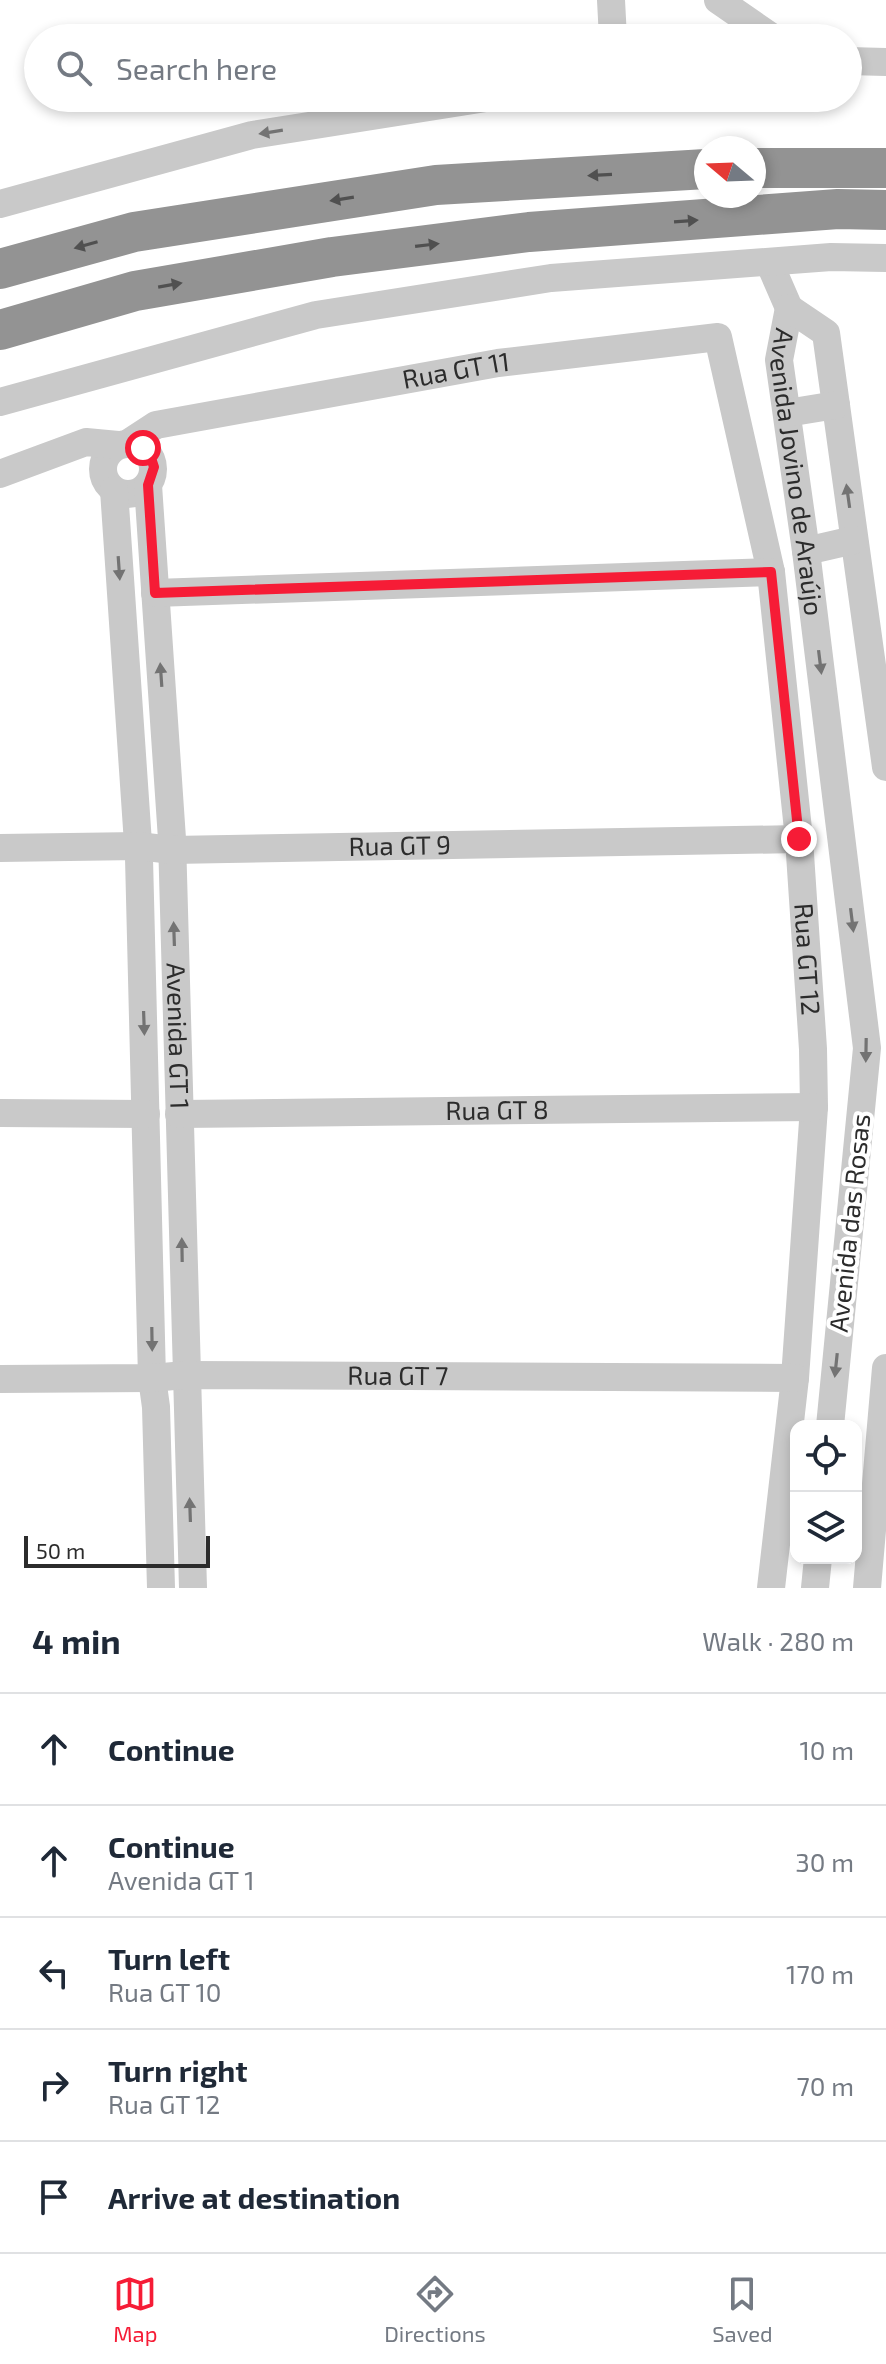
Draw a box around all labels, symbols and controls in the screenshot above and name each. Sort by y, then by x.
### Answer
search box [24,24,862,112]
icon: search [52,46,96,90]
text: Search here [116,50,277,86]
one-way arrow [258,127,283,139]
north arrow [694,136,766,208]
one-way arrow [587,169,612,182]
one-way arrow [329,194,354,206]
one-way arrow [674,214,699,227]
one-way arrow [415,238,440,251]
one-way arrow [73,239,97,252]
one-way arrow [158,278,183,291]
street label: Avenida Jovino de Araújo [765,326,831,617]
street label: Rua GT 11 [400,345,511,394]
route start [125,430,161,466]
one-way arrow [841,483,854,508]
one-way arrow [113,556,126,581]
one-way arrow [814,650,827,675]
one-way arrow [154,662,167,687]
route end [781,821,817,857]
street label: Rua GT 9 [348,828,451,861]
street label: Rua GT 12 [789,902,828,1016]
one-way arrow [846,908,859,933]
one-way arrow [168,921,181,946]
street label: Avenida GT 1 [161,962,197,1110]
one-way arrow [137,1011,150,1036]
one-way arrow [860,1038,872,1063]
street label: Rua GT 8 [445,1093,549,1125]
street label: Avenida das Rosas [822,1112,875,1334]
one-way arrow [176,1237,189,1262]
one-way arrow [145,1327,158,1352]
one-way arrow [830,1352,843,1377]
street label: Rua GT 7 [347,1359,448,1390]
map controls [790,1420,862,1564]
button: locate [790,1420,862,1492]
button: layers [790,1492,862,1564]
one-way arrow [184,1497,197,1522]
scale bar [24,1532,210,1568]
text: 50 m [36,1537,85,1563]
text: 4 min [32,1620,121,1661]
text: Walk · 280 m [702,1625,854,1656]
icon: ahead [32,1727,76,1771]
text: Continue [108,1731,235,1767]
text: 10 m [799,1734,854,1765]
text: Continue [108,1828,235,1864]
icon: ahead [32,1839,76,1883]
text: 30 m [795,1846,854,1877]
text: Avenida GT 1 [108,1864,255,1895]
text: Turn left [108,1940,230,1976]
icon: left [32,1951,76,1995]
text: 170 m [786,1958,854,1989]
text: Rua GT 10 [108,1976,222,2007]
text: Turn right [108,2052,248,2088]
icon: right [32,2063,76,2107]
text: 70 m [796,2070,854,2101]
text: Rua GT 12 [108,2088,220,2119]
icon: arrive [32,2175,76,2219]
text: Arrive at destination [108,2179,400,2215]
tab: Map [113,2272,157,2346]
tab: Directions [384,2272,486,2346]
tab: Saved [712,2272,773,2346]

